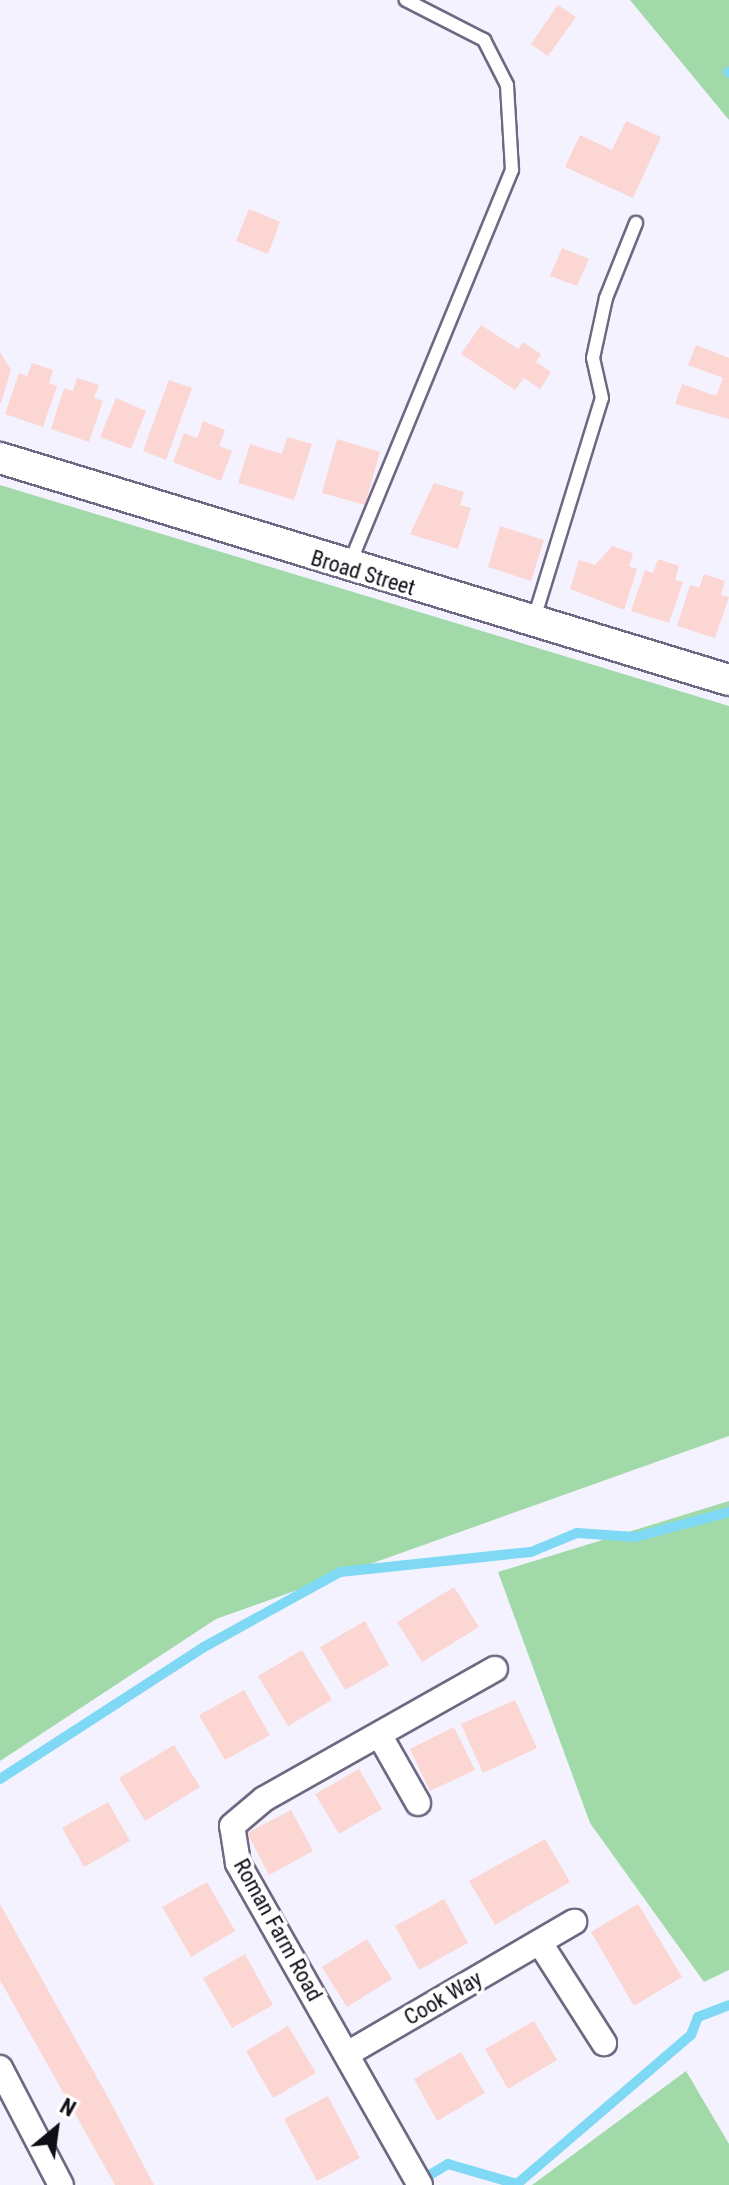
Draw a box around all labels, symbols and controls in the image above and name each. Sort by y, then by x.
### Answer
street label: Broad Street [308,545,418,601]
street label: Roman Farm Road [228,1854,328,2006]
street label: Cook Way [399,1965,487,2031]
north arrow [16,2089,96,2169]
text: N [56,2093,80,2122]

